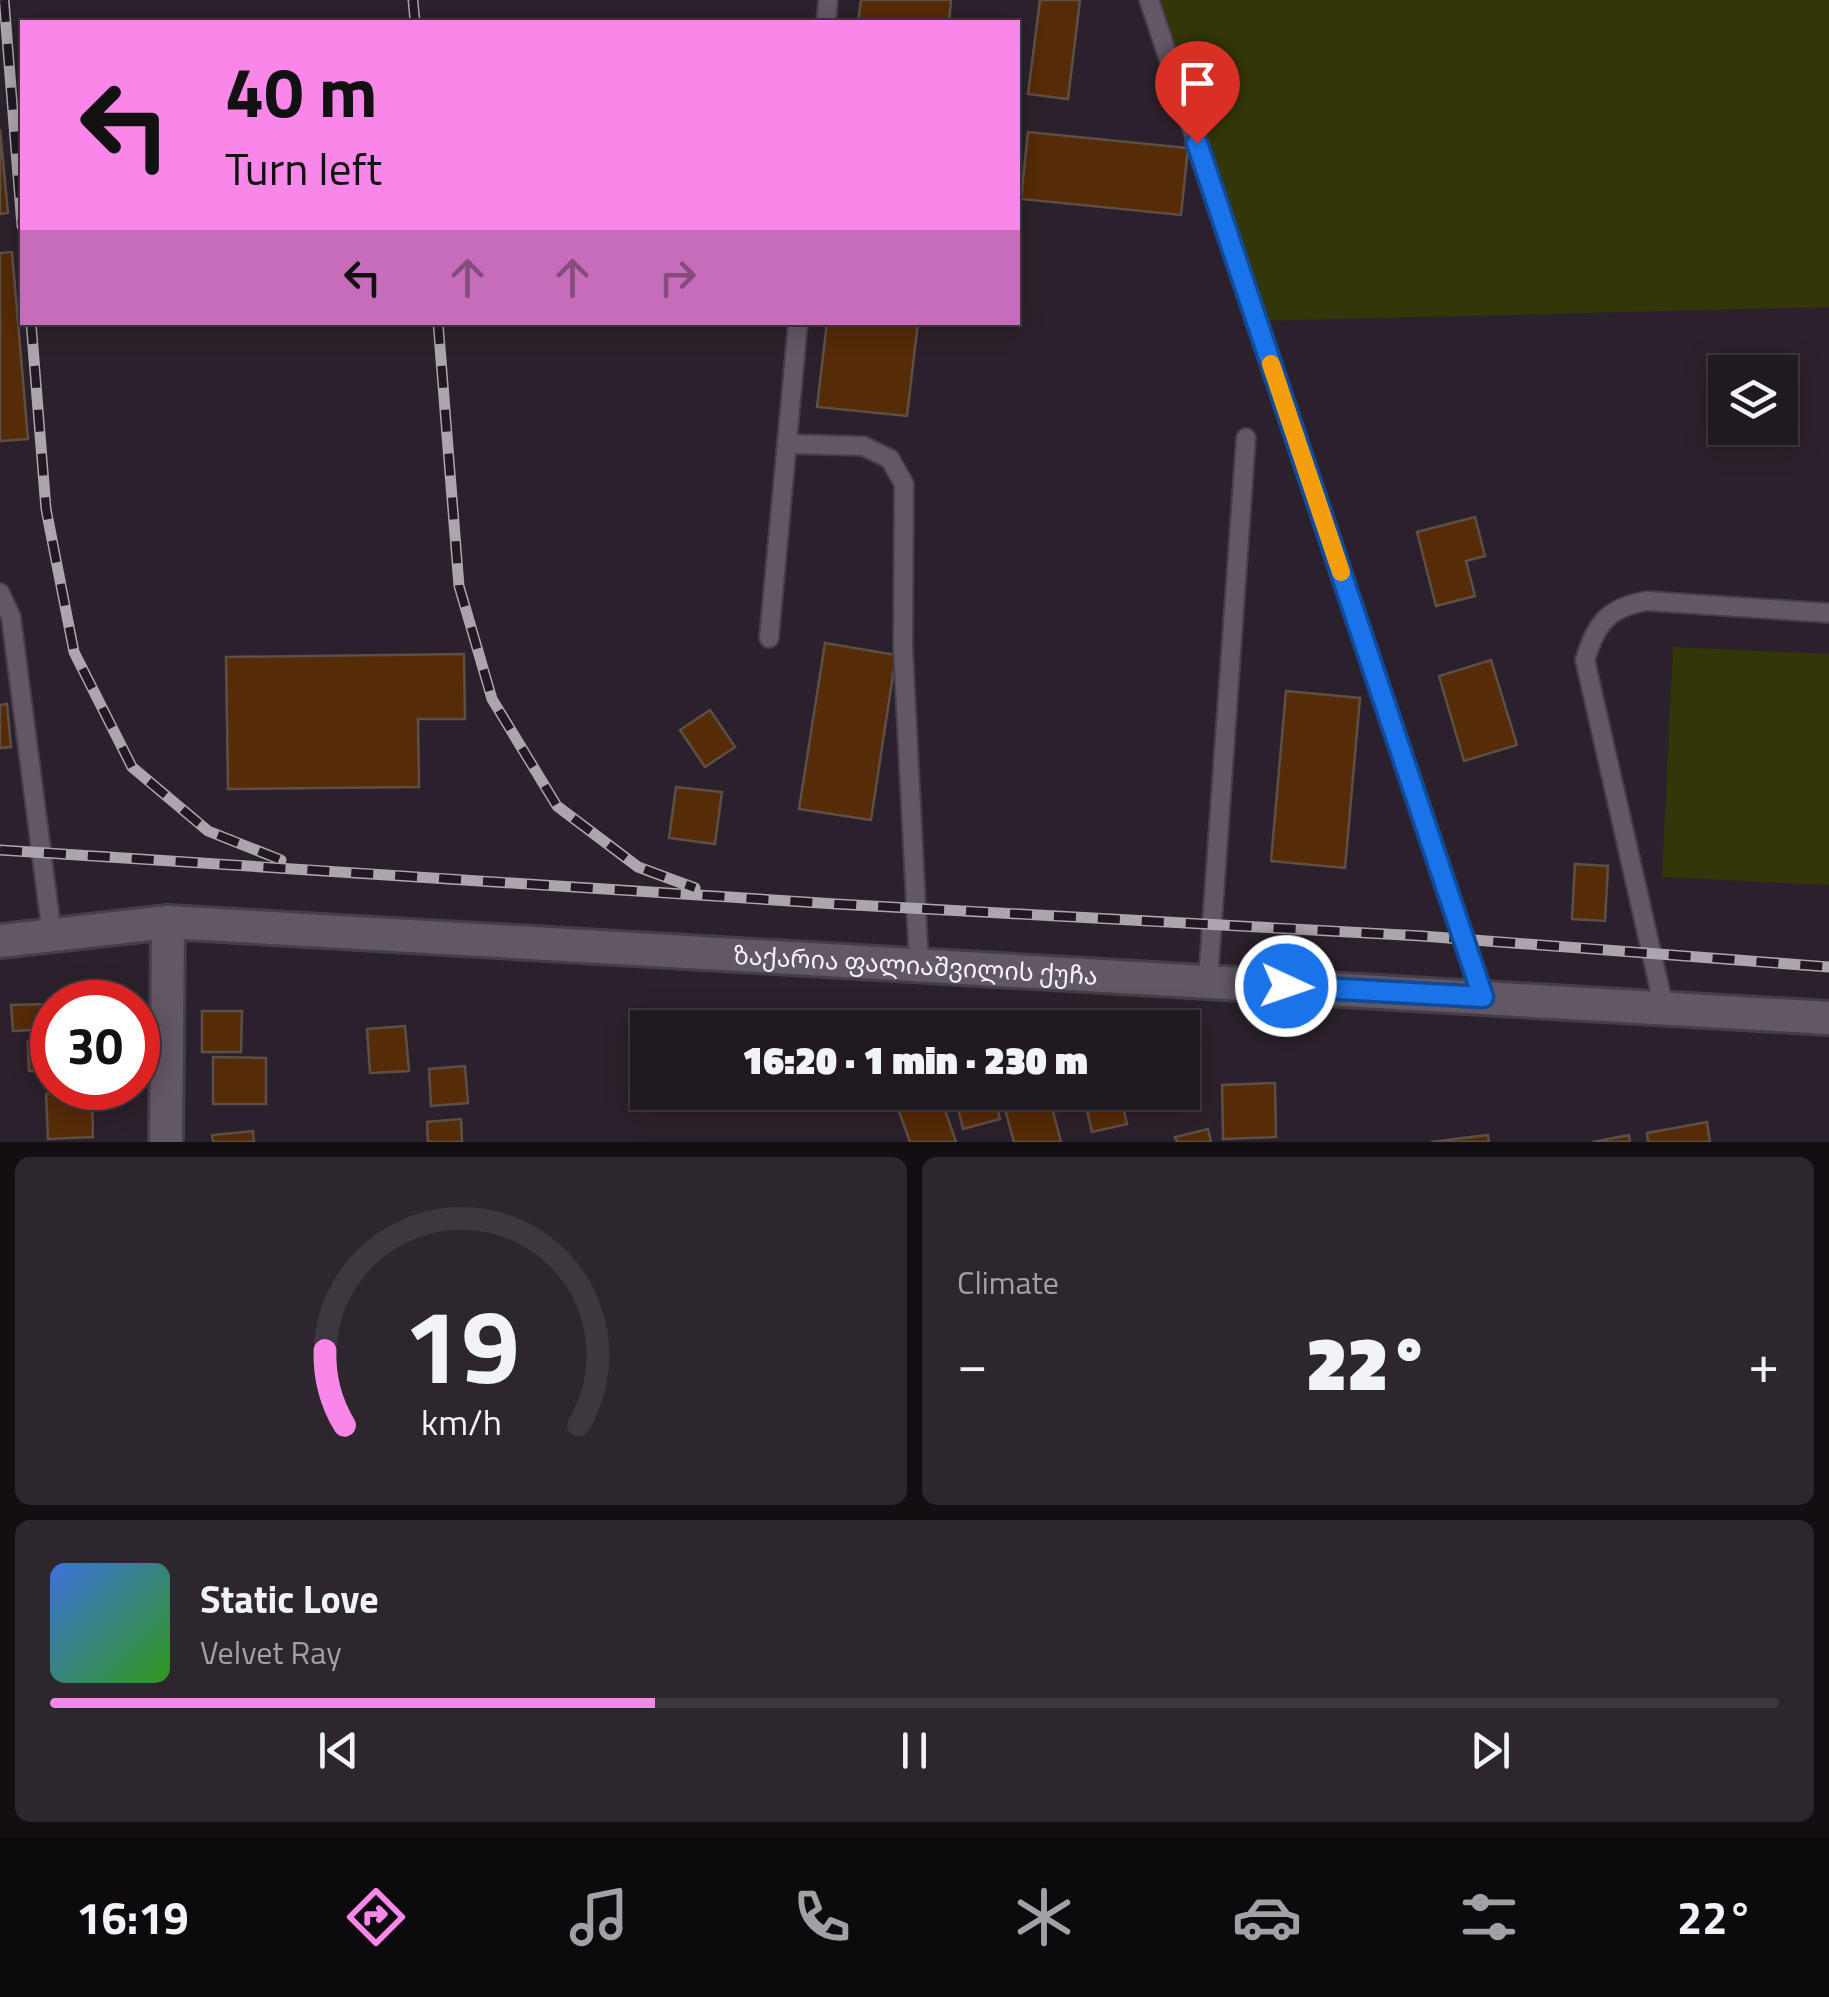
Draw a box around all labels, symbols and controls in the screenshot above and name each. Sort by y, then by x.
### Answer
text: 40 m [225,38,378,144]
pin [1155,41,1240,144]
icon: arrive [1170,56,1225,111]
icon: left [60,60,190,190]
text: Turn left [225,134,382,202]
icon: left [335,250,390,305]
icon: ahead [440,250,495,305]
icon: ahead [545,250,600,305]
icon: right [650,250,705,305]
map controls [1708,355,1798,445]
button: layers [1708,355,1798,445]
position arrow [1234,934,1338,1038]
street label: ზაქარია ფალიაშვილის ქუჩა [732,936,1099,995]
speed limit sign: 30 [30,980,160,1110]
text: 16:20 · 1 min · 230 m [742,1031,1088,1089]
text: Climate [957,1258,1059,1306]
text: 19 [403,1265,519,1423]
text: 22° [1306,1305,1430,1419]
text: − [957,1321,988,1404]
text: + [1748,1321,1779,1404]
text: km/h [421,1394,501,1449]
text: Static Love [200,1570,379,1628]
text: Velvet Ray [200,1628,342,1676]
icon: previous [311,1723,366,1778]
icon: pause [887,1723,942,1778]
icon: next [1463,1723,1518,1778]
icon: directions [341,1882,411,1952]
icon: music [564,1882,634,1952]
icon: phone [787,1882,857,1952]
icon: climate [1009,1882,1079,1952]
icon: car [1232,1882,1302,1952]
icon: filters [1454,1882,1524,1952]
text: 16:19 [76,1883,189,1951]
text: 22° [1677,1883,1753,1951]

